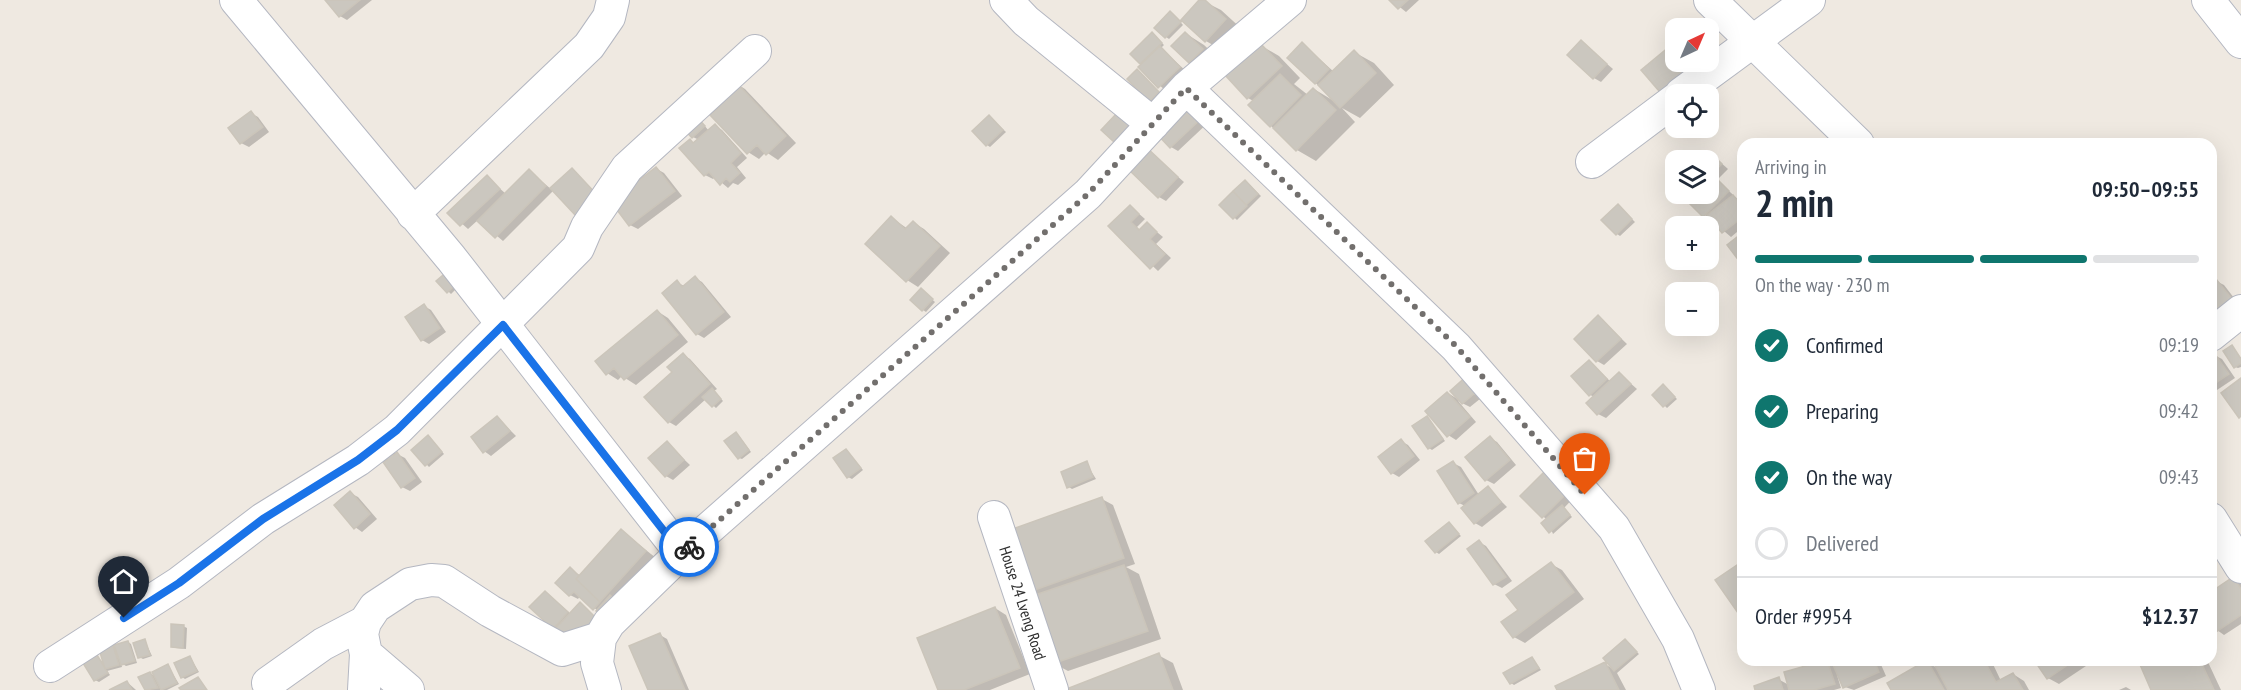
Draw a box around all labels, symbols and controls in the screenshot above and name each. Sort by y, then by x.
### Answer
north arrow [1665,18,1719,72]
map controls [1665,18,1719,336]
button: locate [1665,84,1719,138]
button: layers [1665,150,1719,204]
text: Arriving in [1755,154,1827,180]
text: 09:50–09:55 [2092,175,2199,203]
text: 2 min [1755,177,1834,228]
button: + [1665,216,1719,270]
text: On the way · 230 m [1755,272,1890,298]
button: − [1665,282,1719,336]
icon: check [1755,329,1788,362]
text: Confirmed [1806,331,1883,359]
text: 09:19 [2159,332,2199,358]
icon: check [1755,395,1788,428]
text: Preparing [1806,397,1879,425]
text: 09:42 [2159,398,2199,424]
pin [1559,433,1610,495]
icon: bag [1568,442,1601,475]
icon: check [1755,461,1788,494]
text: On the way [1806,463,1892,491]
text: 09:43 [2159,464,2199,490]
courier [659,517,719,577]
text: Delivered [1806,529,1879,557]
icon: bike [673,531,706,564]
street label: House 24 Lveng Road [995,544,1051,662]
pin [98,556,149,618]
icon: home [107,565,140,598]
text: Order #9954 [1755,602,1852,630]
text: $12.37 [2142,602,2199,630]

